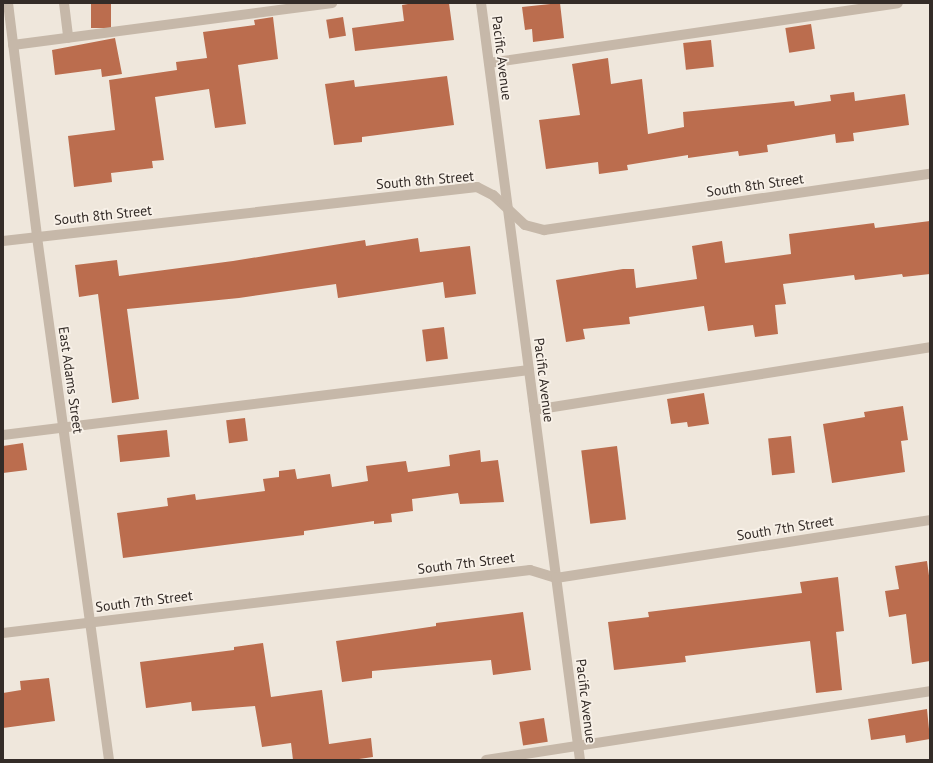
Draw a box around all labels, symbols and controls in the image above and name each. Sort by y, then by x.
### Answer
street label: Pacific Avenue [488,14,516,102]
street label: South 8th Street [375,167,475,193]
street label: South 8th Street [705,170,805,200]
street label: South 8th Street [53,202,153,228]
street label: East Adams Street [55,325,87,435]
street label: Pacific Avenue [530,336,558,424]
street label: South 7th Street [735,512,835,544]
street label: South 7th Street [416,549,516,577]
street label: South 7th Street [94,587,194,615]
street label: Pacific Avenue [572,657,600,745]

